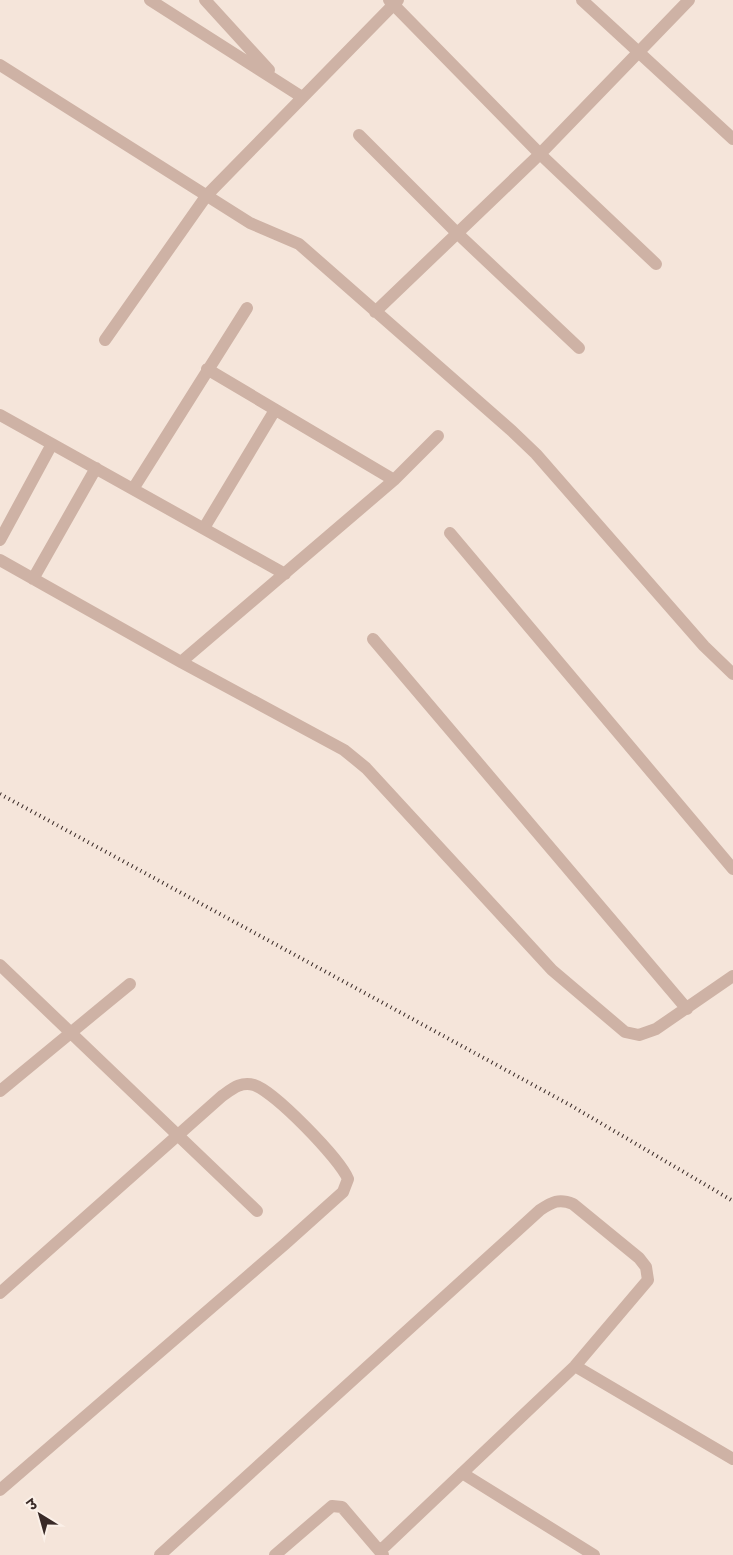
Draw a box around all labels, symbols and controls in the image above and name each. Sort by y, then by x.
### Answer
north arrow [15,1490,65,1540]
text: उ [22,1494,42,1516]

